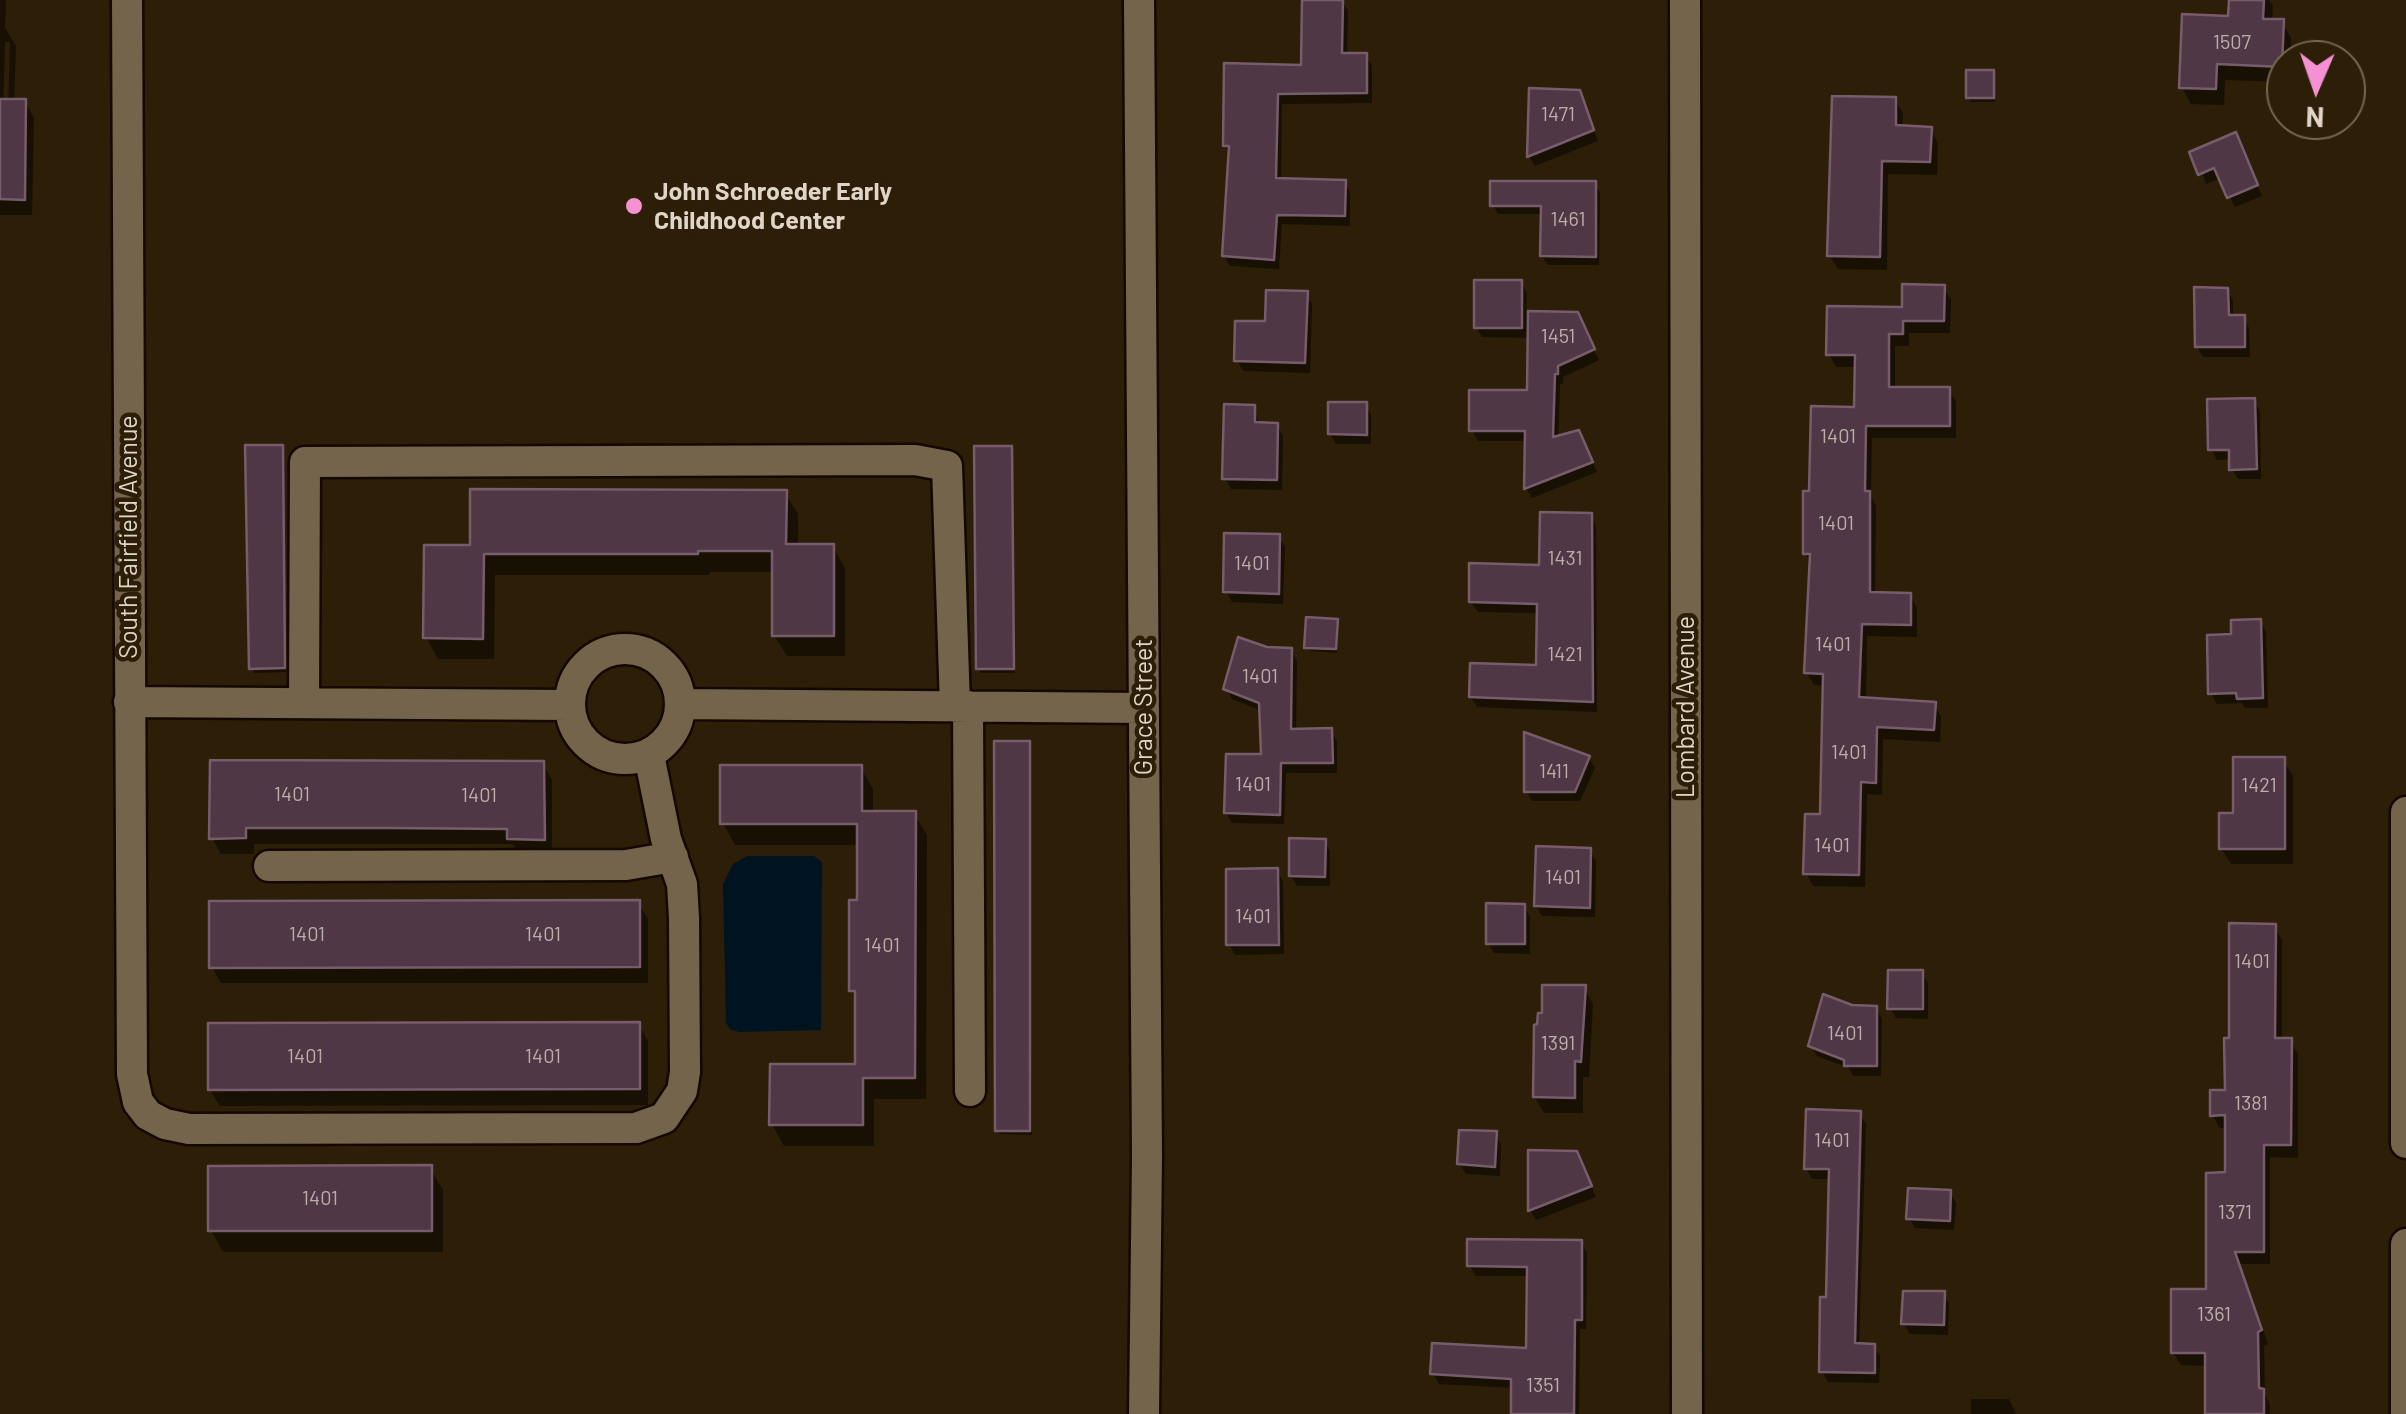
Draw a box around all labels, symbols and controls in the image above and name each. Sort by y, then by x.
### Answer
house number: 1507 [2213,30,2251,54]
north arrow [2266,40,2366,140]
text: N [2305,101,2325,135]
house number: 1471 [1541,102,1575,126]
place label: John Schroeder Early Childhood Center [654,177,892,236]
marker: John Schroeder Early Childhood Center [623,195,645,217]
house number: 1461 [1551,207,1585,231]
house number: 1451 [1541,324,1575,348]
street label: South Fairfield Avenue [114,415,144,659]
house number: 1401 [1820,424,1856,448]
house number: 1401 [1818,511,1854,535]
house number: 1431 [1547,546,1583,570]
house number: 1401 [1234,551,1270,575]
street label: Lombard Avenue [1671,616,1701,798]
house number: 1401 [1815,632,1851,656]
street label: Grace Street [1129,639,1159,775]
house number: 1421 [1547,642,1583,666]
house number: 1401 [1242,664,1278,688]
house number: 1401 [1831,740,1867,764]
house number: 1411 [1539,759,1569,783]
house number: 1401 [1235,772,1271,796]
house number: 1421 [2241,773,2277,797]
house number: 1401 [274,782,310,806]
house number: 1401 [461,783,497,807]
house number: 1401 [1814,833,1850,857]
house number: 1401 [1545,865,1581,889]
house number: 1401 [1235,904,1271,928]
house number: 1401 [289,922,325,946]
house number: 1401 [525,922,561,946]
house number: 1401 [864,933,900,957]
house number: 1401 [2234,949,2270,973]
house number: 1401 [1827,1021,1863,1045]
house number: 1391 [1541,1031,1575,1055]
house number: 1401 [287,1044,323,1068]
house number: 1401 [525,1044,561,1068]
house number: 1381 [2234,1091,2268,1115]
house number: 1401 [1814,1128,1850,1152]
house number: 1401 [302,1186,338,1210]
house number: 1371 [2218,1200,2252,1224]
house number: 1361 [2197,1302,2231,1326]
house number: 1351 [1526,1373,1560,1397]

